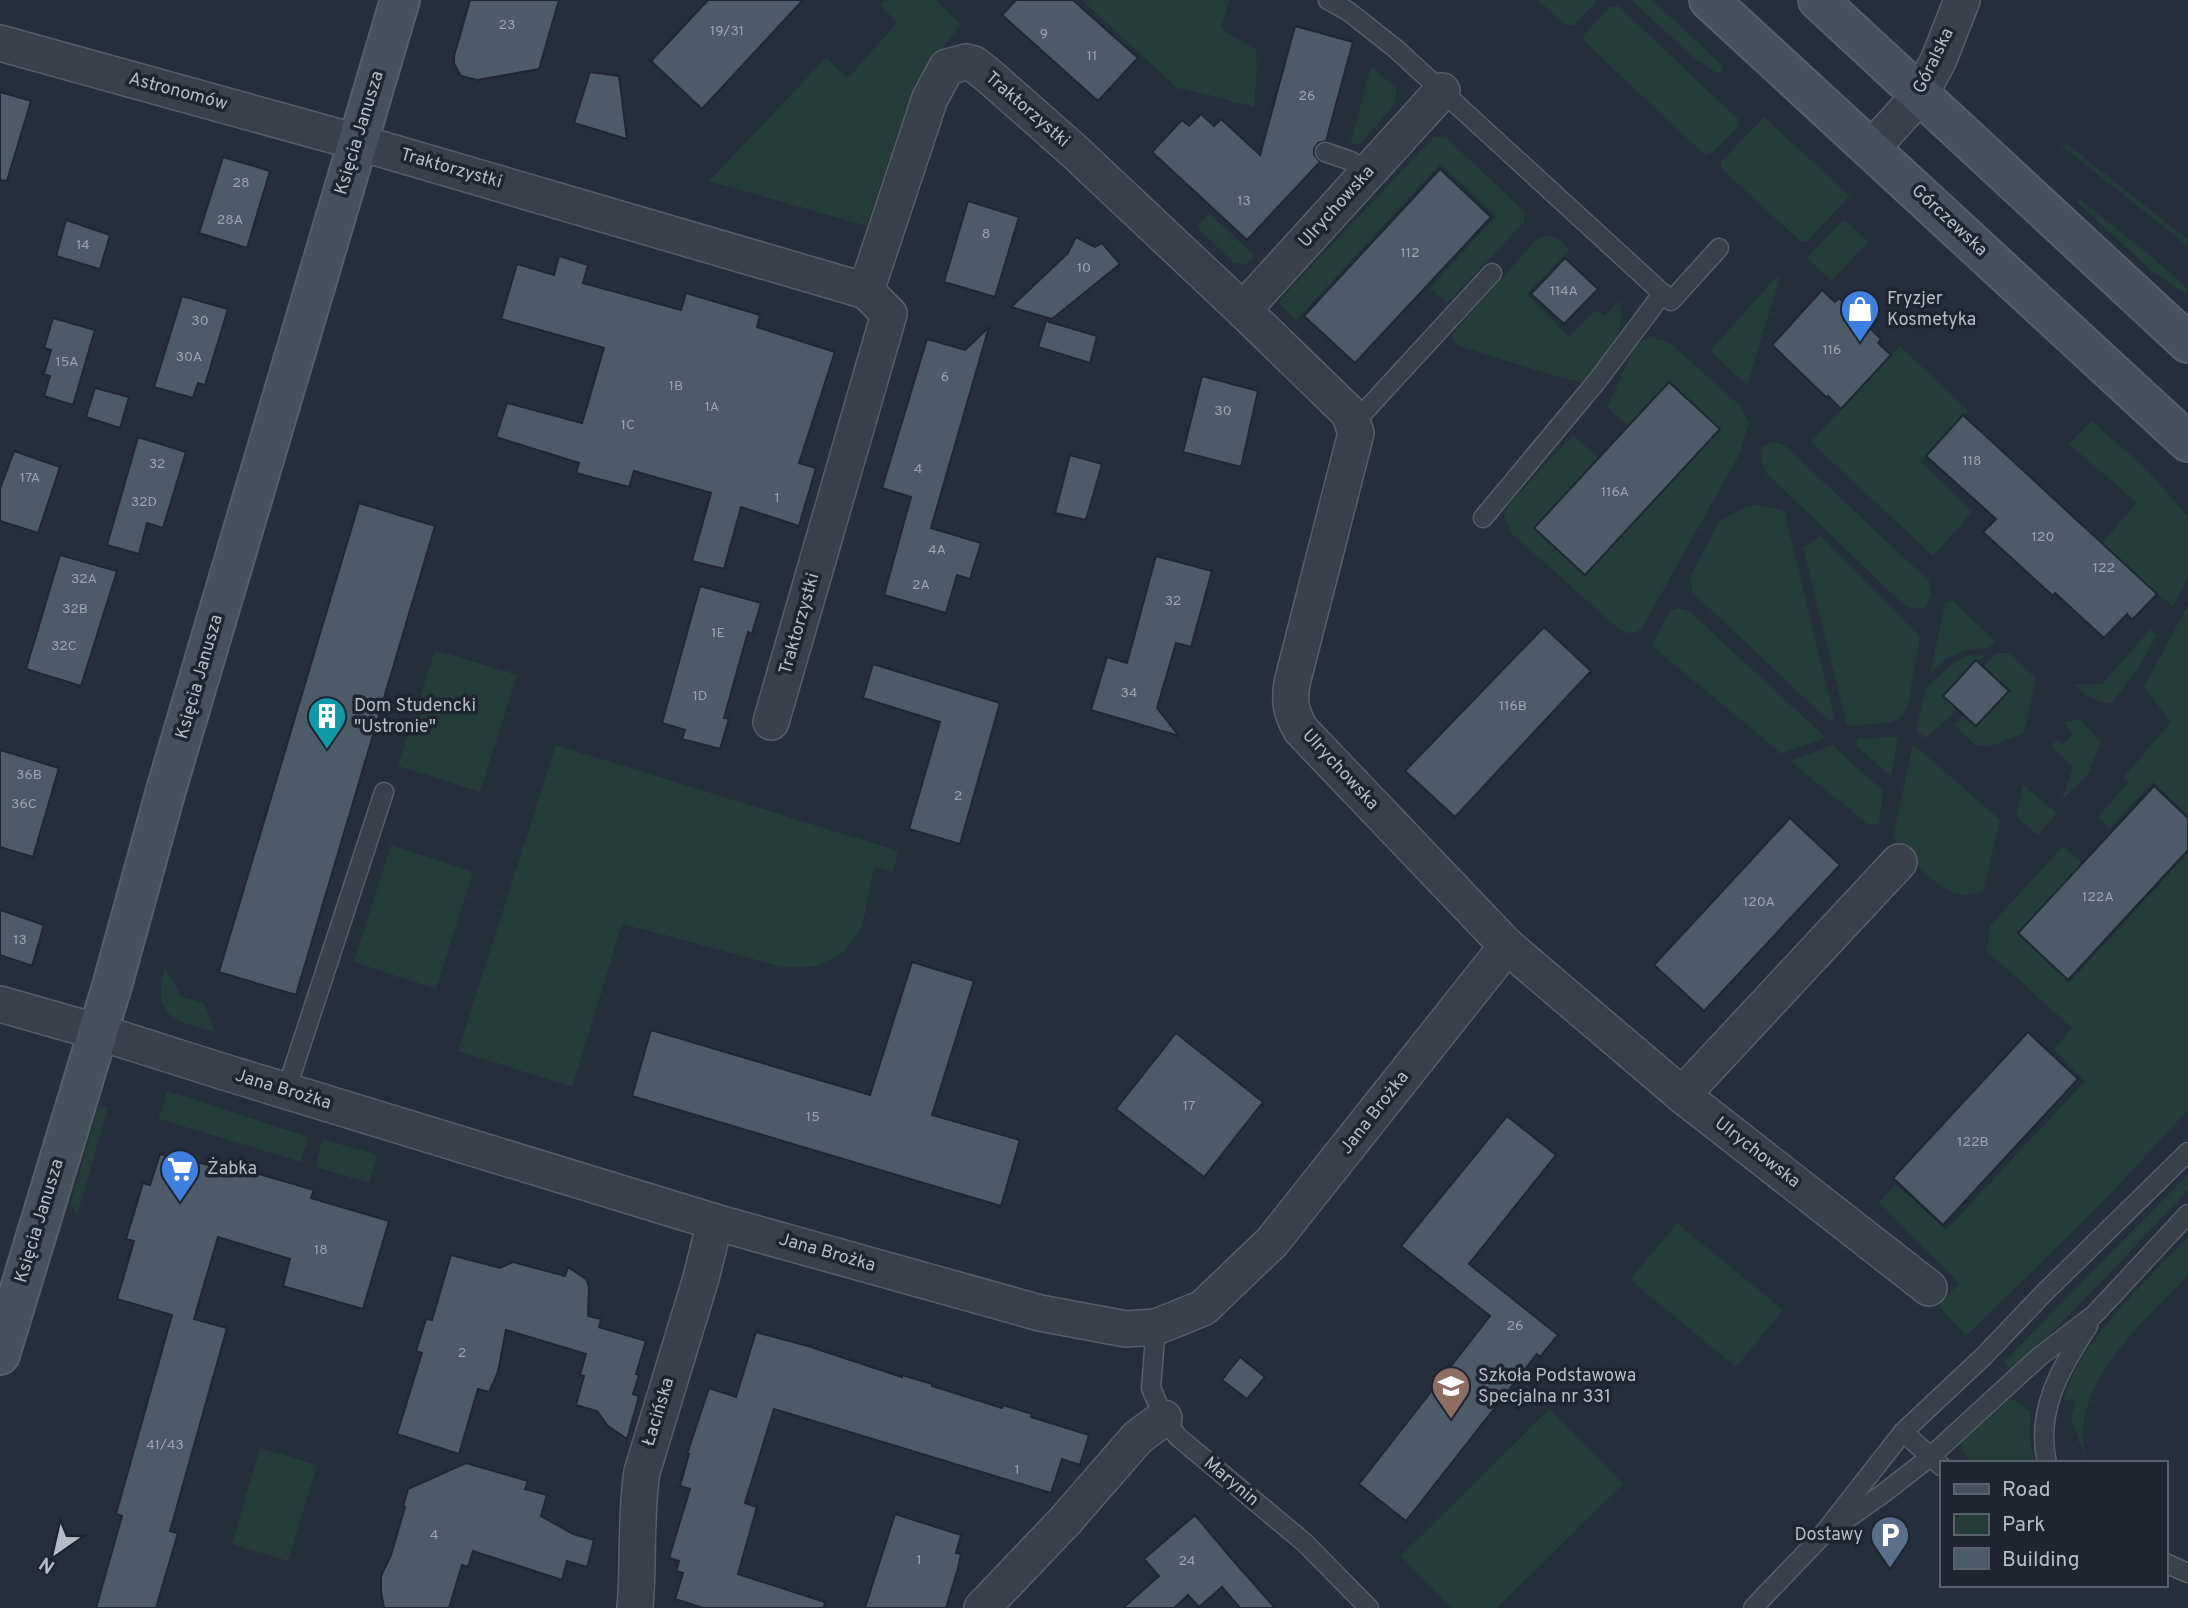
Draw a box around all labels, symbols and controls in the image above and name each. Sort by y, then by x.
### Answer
house number: 23 [499,17,516,34]
house number: 19/31 [710,23,744,40]
street label: Góralska [1908,24,1960,98]
house number: 9 [1040,26,1048,43]
house number: 11 [1087,48,1097,65]
street label: Traktorzystki [980,67,1074,153]
street label: Astronomów [126,68,230,116]
street label: Księcia Janusza [330,68,390,198]
house number: 26 [1299,88,1315,105]
street label: Traktorzystki [397,144,505,194]
street label: Ulrychowska [1294,161,1380,253]
house number: 28 [232,175,250,192]
street label: Górczewska [1906,180,1992,262]
house number: 13 [1237,193,1251,210]
house number: 28A [217,212,243,229]
house number: 8 [982,226,990,243]
house number: 14 [76,237,90,254]
house number: 112 [1400,245,1420,262]
house number: 10 [1077,260,1091,277]
house number: 114A [1550,283,1578,300]
shop icon: Fryzjer Kosmetyka [1839,288,1881,343]
place label: Fryzjer Kosmetyka [1887,288,1976,332]
house number: 30 [191,313,209,330]
house number: 116 [1823,342,1841,359]
house number: 30A [176,349,202,366]
house number: 15A [55,354,79,371]
house number: 6 [941,369,949,386]
house number: 1B [669,378,683,395]
house number: 1A [705,399,719,416]
house number: 30 [1214,403,1232,420]
house number: 1C [621,417,635,434]
house number: 118 [1963,453,1982,470]
house number: 32 [149,456,165,473]
house number: 4 [914,461,922,478]
house number: 17A [20,470,40,487]
house number: 116A [1601,484,1629,501]
house number: 1 [774,490,780,507]
house number: 32D [131,494,157,511]
house number: 120 [2032,529,2054,546]
house number: 4A [928,542,946,559]
house number: 122 [2093,560,2115,577]
street label: Traktorzystki [775,570,825,678]
house number: 32A [71,571,97,588]
house number: 2A [912,577,930,594]
house number: 32 [1165,593,1181,610]
house number: 32B [62,601,88,618]
street label: Księcia Janusza [171,612,229,742]
house number: 1E [711,625,725,642]
house number: 32C [51,638,77,655]
house number: 34 [1120,685,1138,702]
house number: 1D [693,688,707,705]
building icon: Dom Studencki "Ustronie" [306,695,348,750]
place label: Dom Studencki "Ustronie" [354,695,476,739]
house number: 116B [1499,698,1527,715]
street label: Ulrychowska [1297,725,1383,815]
house number: 36B [16,767,42,784]
house number: 2 [954,788,962,805]
house number: 36C [11,796,37,813]
house number: 122A [2082,889,2114,906]
house number: 120A [1743,894,1775,911]
house number: 13 [13,932,27,949]
street label: Jana Brożka [232,1064,334,1116]
street label: Jana Brożka [1335,1067,1415,1159]
house number: 17 [1183,1098,1195,1115]
house number: 15 [806,1109,820,1126]
street label: Ulrychowska [1709,1112,1805,1194]
house number: 122B [1957,1134,1989,1151]
supermarket icon: Żabka [159,1148,201,1203]
street label: Księcia Janusza [10,1156,70,1286]
place label: Żabka [207,1156,257,1181]
street label: Jana Brożka [776,1228,878,1278]
house number: 18 [314,1242,328,1259]
house number: 26 [1507,1318,1523,1335]
house number: 2 [458,1345,466,1362]
school or university icon: Szkoła Podstawowa Specjalna nr 331 [1430,1365,1472,1420]
place label: Szkoła Podstawowa Specjalna nr 331 [1478,1365,1636,1409]
street label: Łacińska [638,1375,680,1449]
house number: 41/43 [146,1437,184,1454]
street label: Marynin [1199,1452,1263,1512]
legend [1940,1461,2167,1587]
house number: 1 [1014,1462,1020,1479]
text: Road [2002,1477,2051,1504]
text: Park [2002,1512,2045,1539]
parking icon: Dostawy [1869,1514,1911,1569]
north arrow [21,1517,91,1587]
place label: Dostawy [1794,1524,1863,1547]
house number: 4 [430,1527,438,1544]
text: Building [2002,1547,2080,1574]
text: N [35,1551,60,1578]
house number: 1 [916,1552,922,1569]
house number: 24 [1178,1553,1196,1570]

